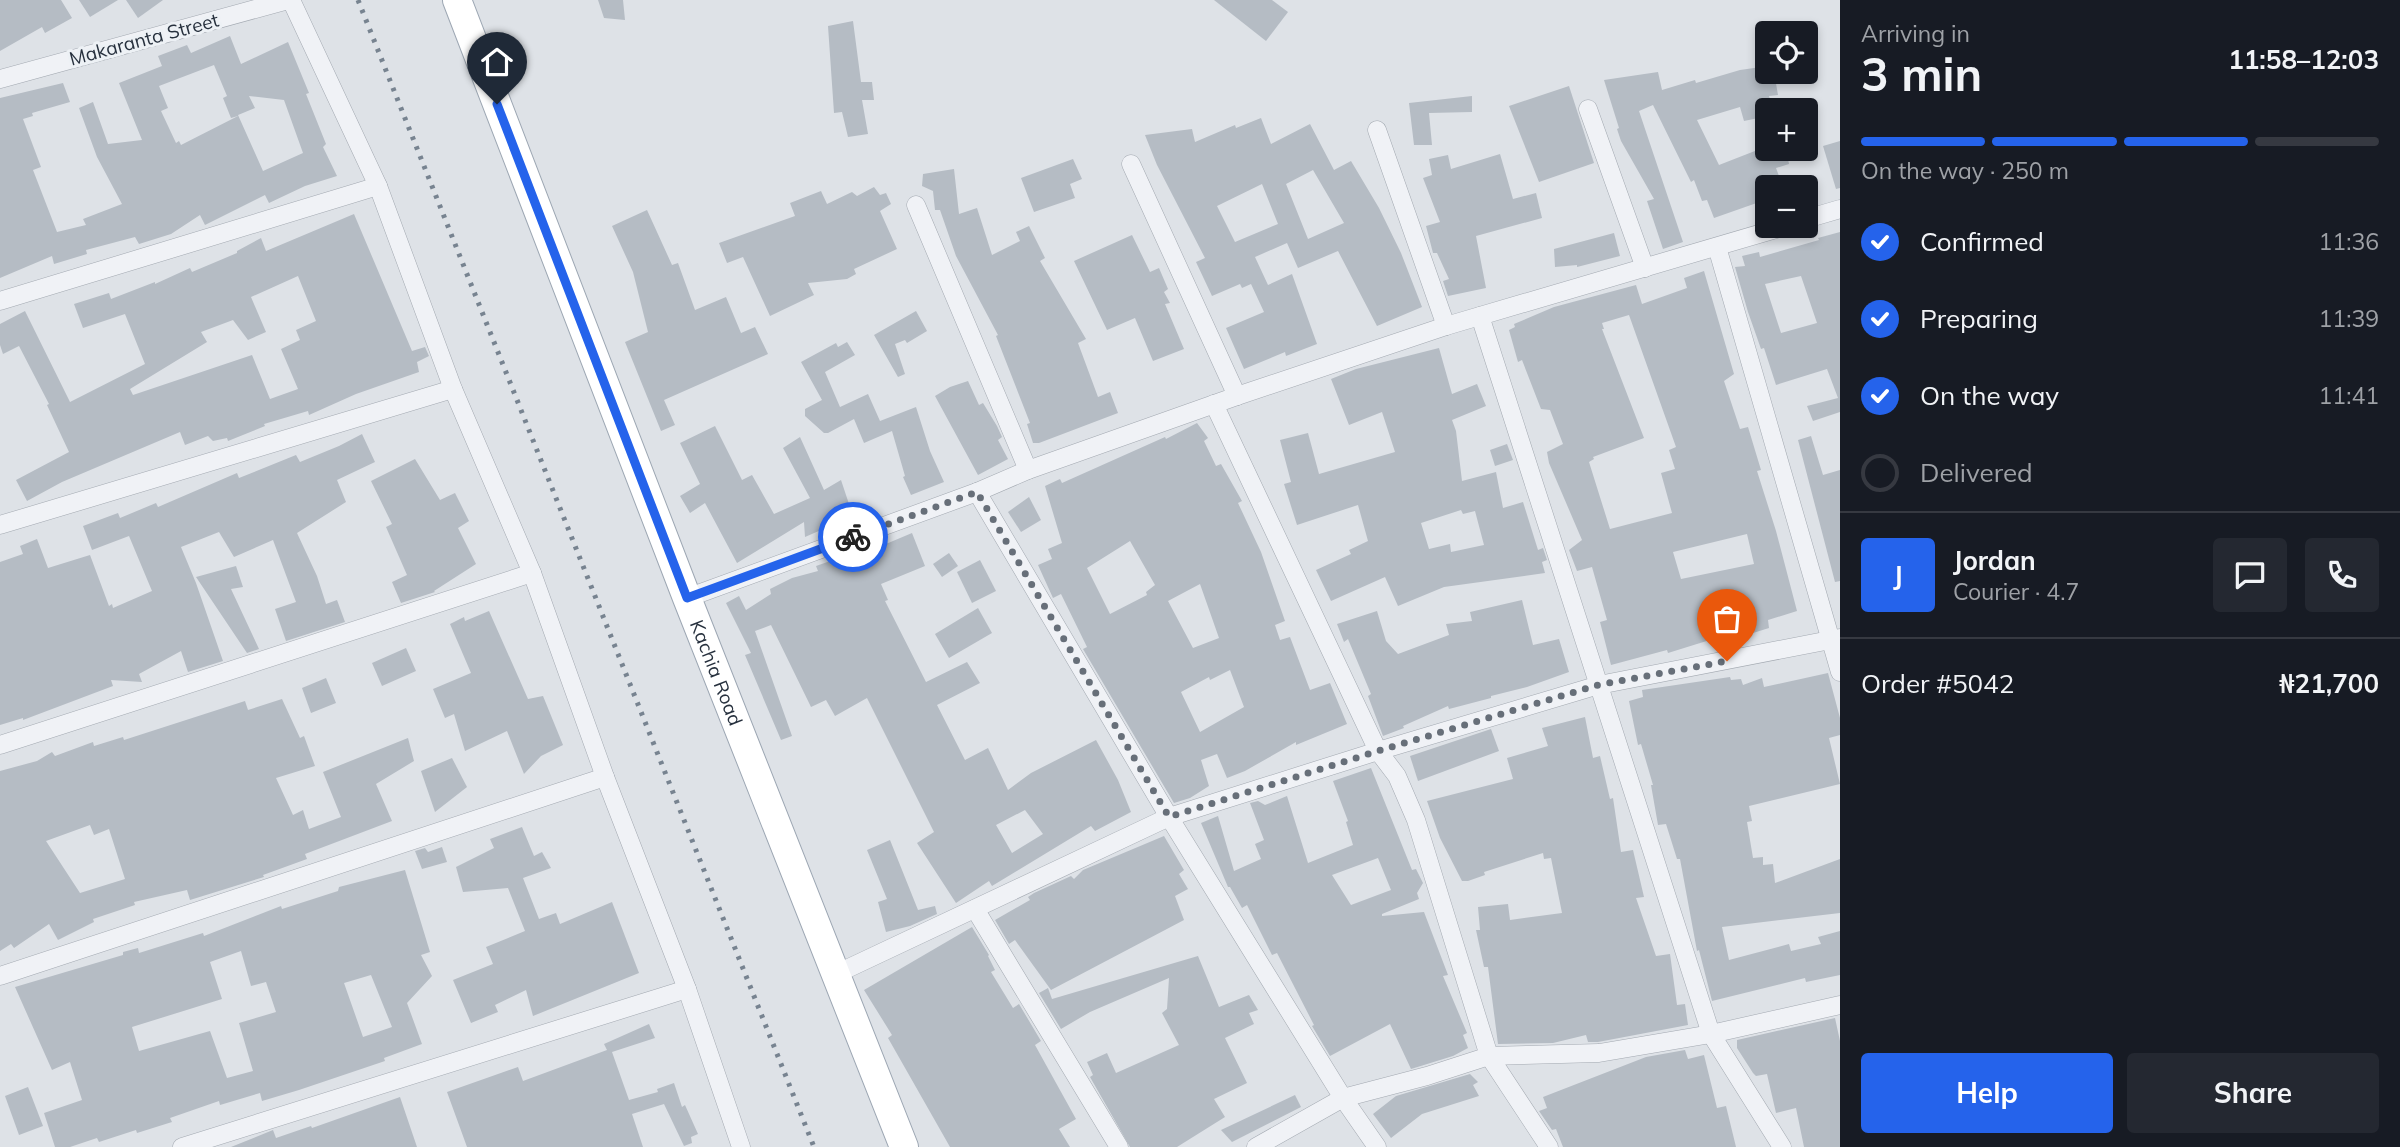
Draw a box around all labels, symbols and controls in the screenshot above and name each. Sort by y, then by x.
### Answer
street label: Makaranta Street [67,7,222,70]
text: Arriving in [1861,19,1970,48]
map controls [1755,21,1818,238]
button: locate [1755,21,1818,84]
pin [467,32,527,104]
icon: home [478,43,516,81]
text: 11:58–12:03 [2228,43,2379,76]
text: 3 min [1861,45,1982,103]
button: + [1755,98,1818,161]
text: On the way · 250 m [1861,156,2069,185]
button: − [1755,175,1818,238]
icon: check [1861,223,1899,261]
text: Confirmed [1920,225,2044,258]
text: 11:36 [2319,227,2379,256]
icon: check [1861,300,1899,338]
text: Preparing [1920,302,2038,335]
text: 11:39 [2319,304,2379,333]
icon: check [1861,377,1899,415]
text: On the way [1920,379,2059,412]
text: 11:41 [2319,381,2379,410]
text: Delivered [1920,456,2033,489]
courier [818,502,888,572]
icon: bike [834,518,872,556]
button: chat [2213,538,2287,612]
button: phone [2305,538,2379,612]
text: Jordan [1953,544,2036,577]
text: J [1893,559,1903,592]
text: Courier · 4.7 [1953,577,2079,606]
pin [1697,589,1757,661]
icon: bag [1708,600,1746,638]
street label: Kachia Road [685,616,748,729]
text: Order #5042 [1861,667,2014,700]
text: ₦21,700 [2279,667,2379,700]
button: Help [1861,1053,2113,1133]
button: Share [2127,1053,2379,1133]

